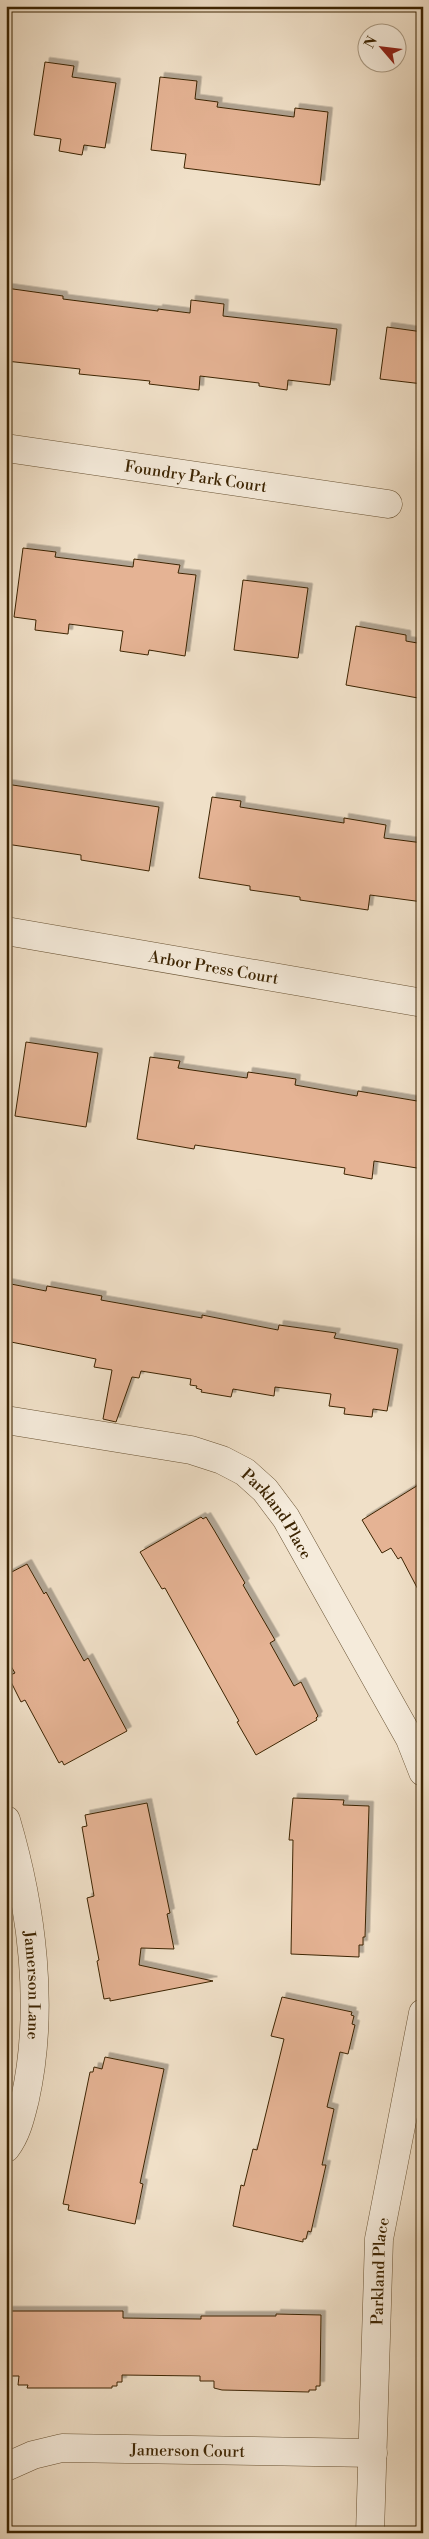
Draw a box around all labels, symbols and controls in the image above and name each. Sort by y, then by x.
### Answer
north arrow [356,22,406,72]
text: N [361,33,382,51]
street label: Foundry Park Court [123,457,269,497]
street label: Arbor Press Court [146,947,281,989]
street label: Parkland Place [237,1465,316,1563]
street label: Jamerson Lane [19,1929,44,2040]
street label: Parkland Place [367,2216,394,2325]
street label: Jamerson Court [129,2440,246,2462]

